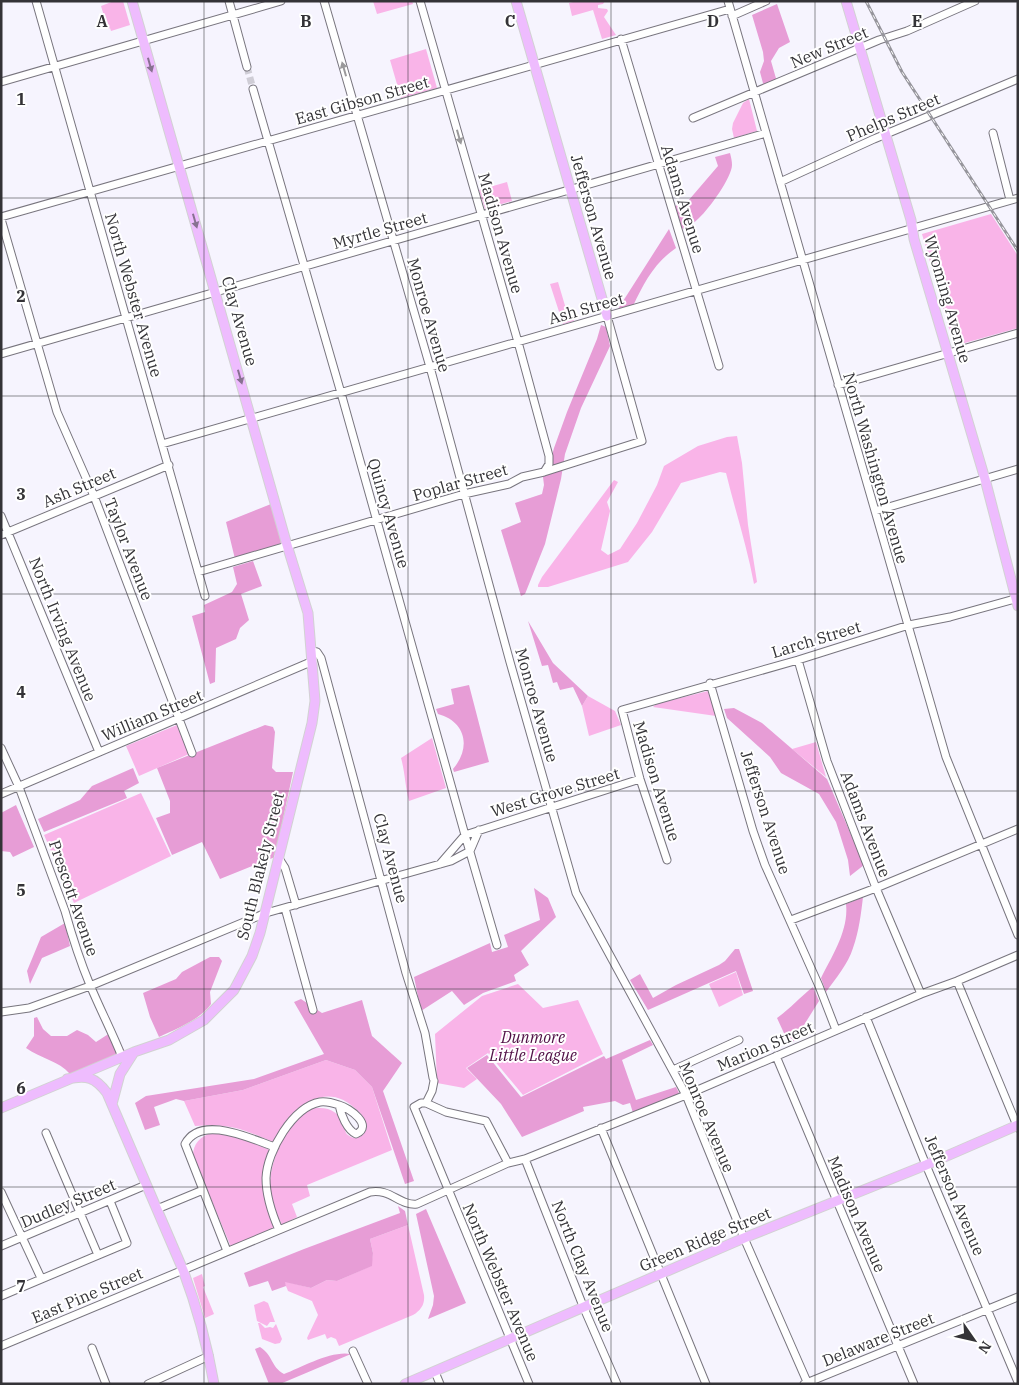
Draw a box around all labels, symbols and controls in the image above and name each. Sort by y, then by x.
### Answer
text: A [96,11,108,31]
text: B [300,11,312,31]
text: C [505,11,515,31]
text: D [707,11,719,31]
text: E [912,11,922,31]
street label: New Street [787,22,871,72]
one-way arrow [147,57,155,72]
one-way arrow [339,61,347,76]
street label: East Gibson Street [293,71,431,129]
street label: Phelps Street [843,88,943,146]
text: 1 [16,89,26,109]
one-way arrow [456,130,464,145]
street label: Adams Avenue [657,142,709,256]
street label: Jefferson Avenue [567,152,621,282]
street label: Madison Avenue [474,170,528,296]
street label: Myrtle Street [330,207,430,253]
street label: North Webster Avenue [101,211,167,379]
one-way arrow [192,214,200,229]
street label: Wyoming Avenue [920,233,976,365]
street label: Monroe Avenue [403,256,455,374]
street label: Clay Avenue [218,274,262,368]
text: 2 [16,286,26,306]
street label: Ash Street [546,288,626,328]
one-way arrow [236,370,244,385]
street label: North Washington Avenue [839,370,913,566]
street label: Quincy Avenue [364,456,414,570]
street label: Poplar Street [410,459,510,505]
street label: Ash Street [39,463,119,511]
text: 3 [16,484,26,504]
street label: Taylor Avenue [100,495,158,603]
street label: North Irving Avenue [25,554,101,704]
street label: Larch Street [769,616,863,662]
street label: Monroe Avenue [511,646,563,764]
text: 4 [16,682,26,702]
street label: William Street [99,685,206,745]
street label: Madison Avenue [629,719,685,843]
street label: Jefferson Avenue [737,747,795,877]
street label: West Grove Street [488,763,622,821]
street label: Adams Avenue [837,768,895,880]
street label: South Blakely Street [232,790,288,942]
street label: Clay Avenue [369,811,413,905]
street label: Prescott Avenue [45,837,103,959]
text: 5 [16,880,26,900]
street label: Marion Street [714,1017,817,1075]
park label: Dunmore Little League [488,1027,577,1065]
street label: Monroe Avenue [675,1059,739,1175]
text: 6 [16,1078,26,1098]
street label: Jefferson Avenue [921,1132,989,1258]
street label: Madison Avenue [823,1153,891,1275]
street label: Dudley Street [17,1174,119,1232]
street label: North Clay Avenue [547,1197,619,1335]
street label: North Webster Avenue [459,1200,543,1364]
street label: Green Ridge Street [636,1202,774,1276]
street label: East Pine Street [29,1262,146,1327]
text: 7 [16,1276,26,1296]
street label: Delaware Street [819,1307,937,1370]
north arrow [949,1315,999,1365]
text: N [974,1338,995,1357]

